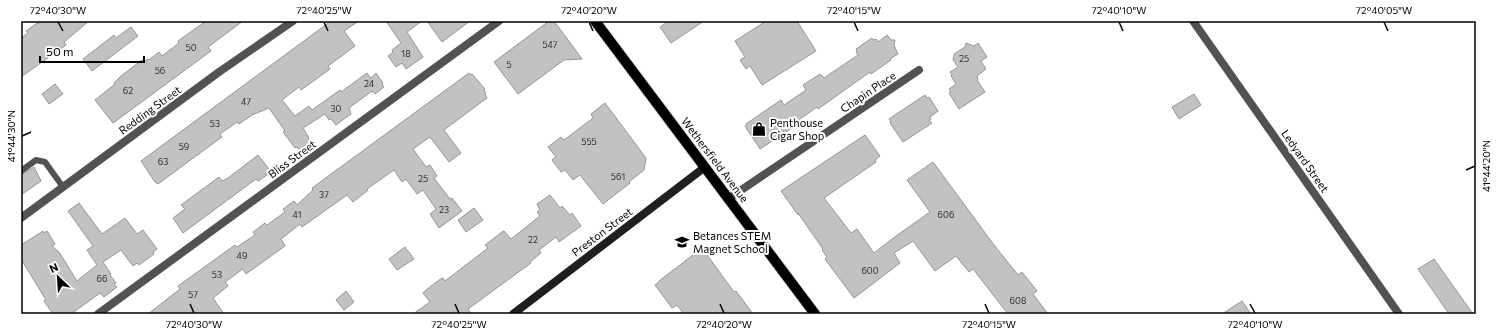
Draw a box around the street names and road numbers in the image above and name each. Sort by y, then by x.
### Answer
street label: Chapin Place [838,68,898,115]
street label: Redding Street [116,82,184,137]
street label: Wethersfield Avenue [679,115,752,205]
street label: Ledyard Street [1279,127,1332,195]
street label: Bliss Street [265,137,319,180]
street label: Preston Street [569,204,635,259]

